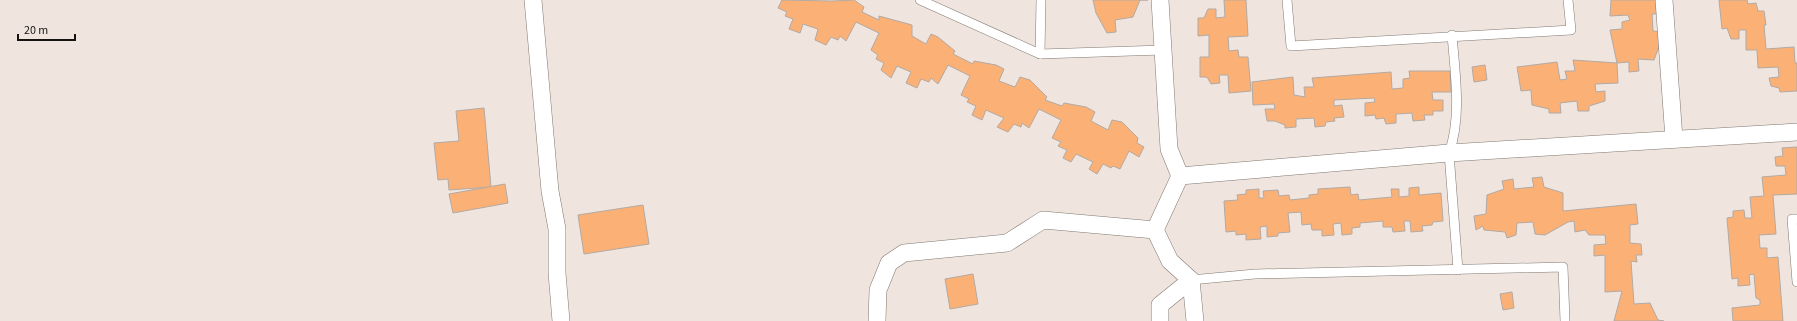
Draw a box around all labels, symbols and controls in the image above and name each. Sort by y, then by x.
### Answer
scale bar [18,16,75,42]
text: 20 m [24,22,48,39]

